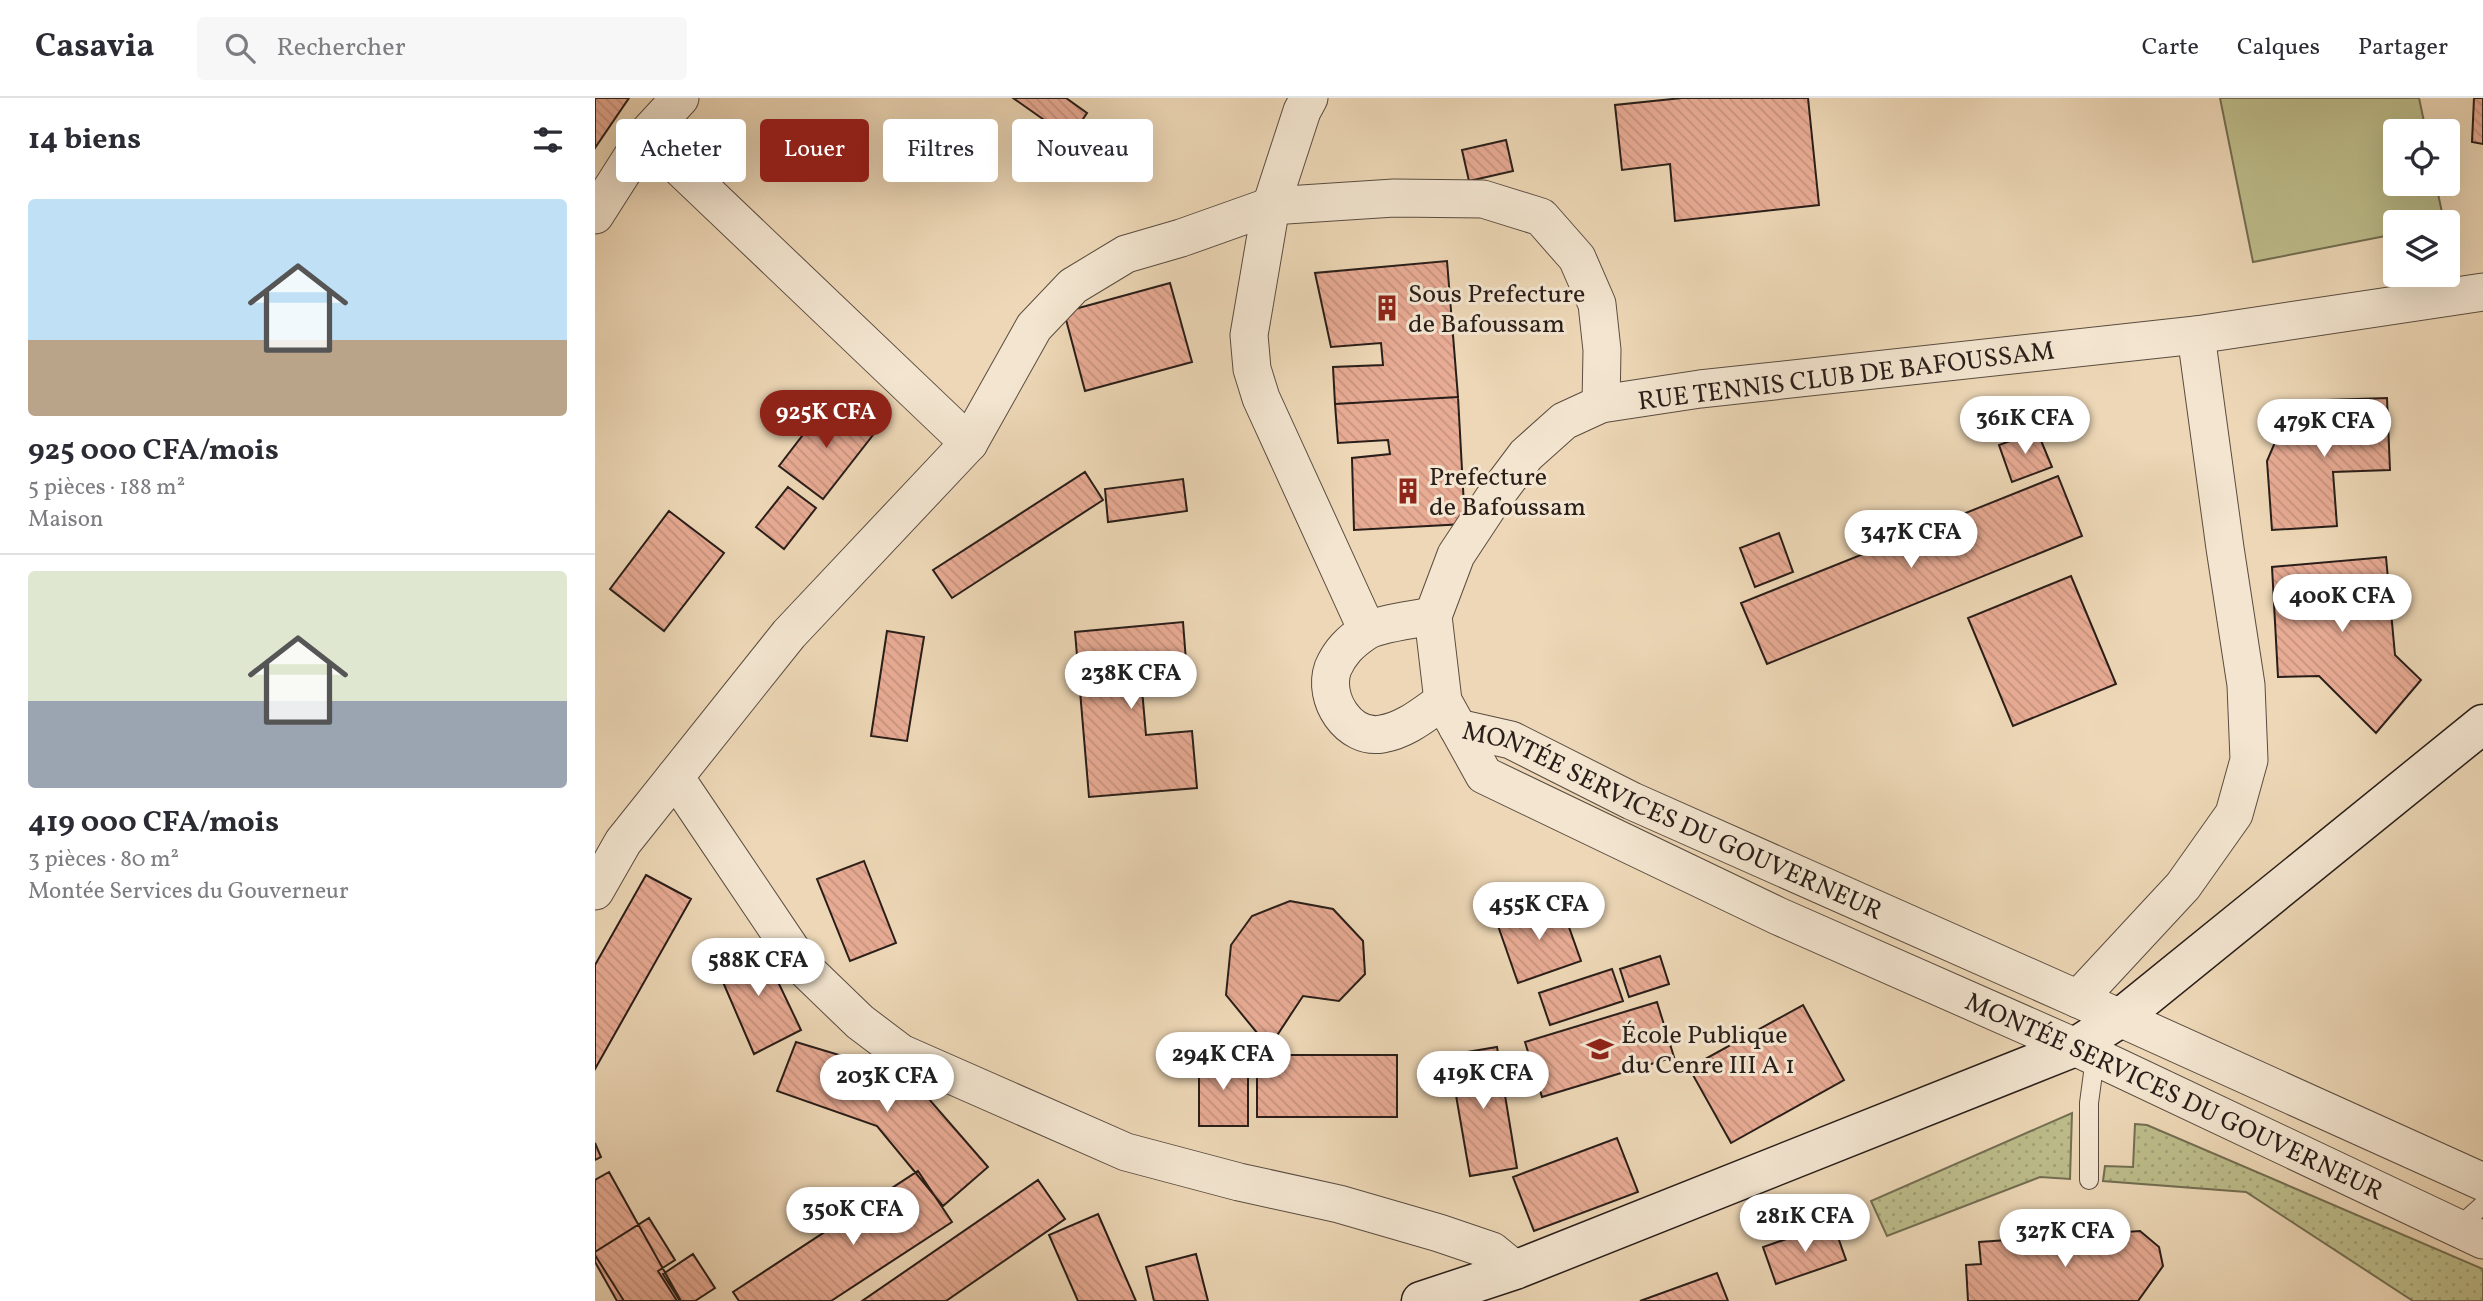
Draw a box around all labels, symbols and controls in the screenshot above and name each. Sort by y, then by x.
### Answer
search box [197,17,687,80]
text: Casavia [35,25,155,71]
icon: search [221,29,259,67]
text: Rechercher [277,30,406,66]
text: Carte [2142,31,2199,65]
text: Calques [2237,31,2320,65]
text: Partager [2358,31,2448,65]
text: 14 biens [28,119,141,161]
chip: Acheter [616,119,746,182]
chip: Louer [760,119,869,182]
chip: Filtres [883,119,998,182]
chip: Nouveau [1012,119,1153,182]
map controls [2383,119,2460,287]
button: locate [2383,119,2460,196]
icon: filters [529,121,567,159]
button: layers [2383,210,2460,287]
icon: home [235,245,361,371]
place label: Sous Prefecture de Bafoussam [1408,277,1585,343]
building icon: Sous Prefecture de Bafoussam [1372,293,1402,323]
street label: RUE TENNIS CLUB DE BAFOUSSAM [1636,334,2057,420]
pin: 925K CFA [754,390,898,450]
pin: 361K CFA [1953,396,2097,456]
text: 925K CFA [776,397,876,429]
pin: 479K CFA [2252,400,2396,459]
text: 361K CFA [1976,403,2074,435]
text: 479K CFA [2273,406,2375,438]
text: 925 000 CFA/mois [28,430,279,472]
place label: Prefecture de Bafoussam [1429,460,1586,526]
text: 5 pièces · 188 m² [28,472,185,504]
building icon: Prefecture de Bafoussam [1393,476,1423,506]
text: Maison [28,504,104,536]
pin: 347K CFA [1839,510,1983,570]
text: 347K CFA [1860,517,1962,549]
pin: 400K CFA [2270,574,2414,634]
text: 400K CFA [2289,581,2395,613]
icon: home [235,617,361,743]
pin: 238K CFA [1059,652,1203,711]
text: 238K CFA [1081,658,1181,690]
street label: MONTÉE SERVICES DU GOUVERNEUR [1459,714,1888,930]
text: 419 000 CFA/mois [28,802,279,844]
text: 3 pièces · 80 m² [28,844,179,876]
text: Montée Services du Gouverneur [28,876,349,908]
pin: 455K CFA [1467,882,1611,942]
text: 455K CFA [1489,889,1589,921]
pin: 588K CFA [686,939,830,998]
text: 588K CFA [708,945,808,977]
street label: MONTÉE SERVICES DU GOUVERNEUR [1959,985,2389,1210]
place label: École Publique du Cenre III A 1 [1621,1018,1795,1084]
pin: 294K CFA [1151,1032,1295,1092]
school or university icon: École Publique du Cenre III A 1 [1585,1034,1615,1064]
text: 294K CFA [1172,1039,1274,1071]
pin: 419K CFA [1411,1052,1555,1111]
pin: 203K CFA [815,1054,959,1114]
text: 419K CFA [1433,1058,1533,1090]
text: 203K CFA [836,1061,938,1093]
pin: 350K CFA [781,1188,925,1247]
text: 350K CFA [802,1194,904,1226]
pin: 281K CFA [1733,1194,1877,1254]
text: 281K CFA [1756,1201,1854,1233]
pin: 327K CFA [1993,1210,2137,1269]
text: 327K CFA [2016,1216,2115,1248]

